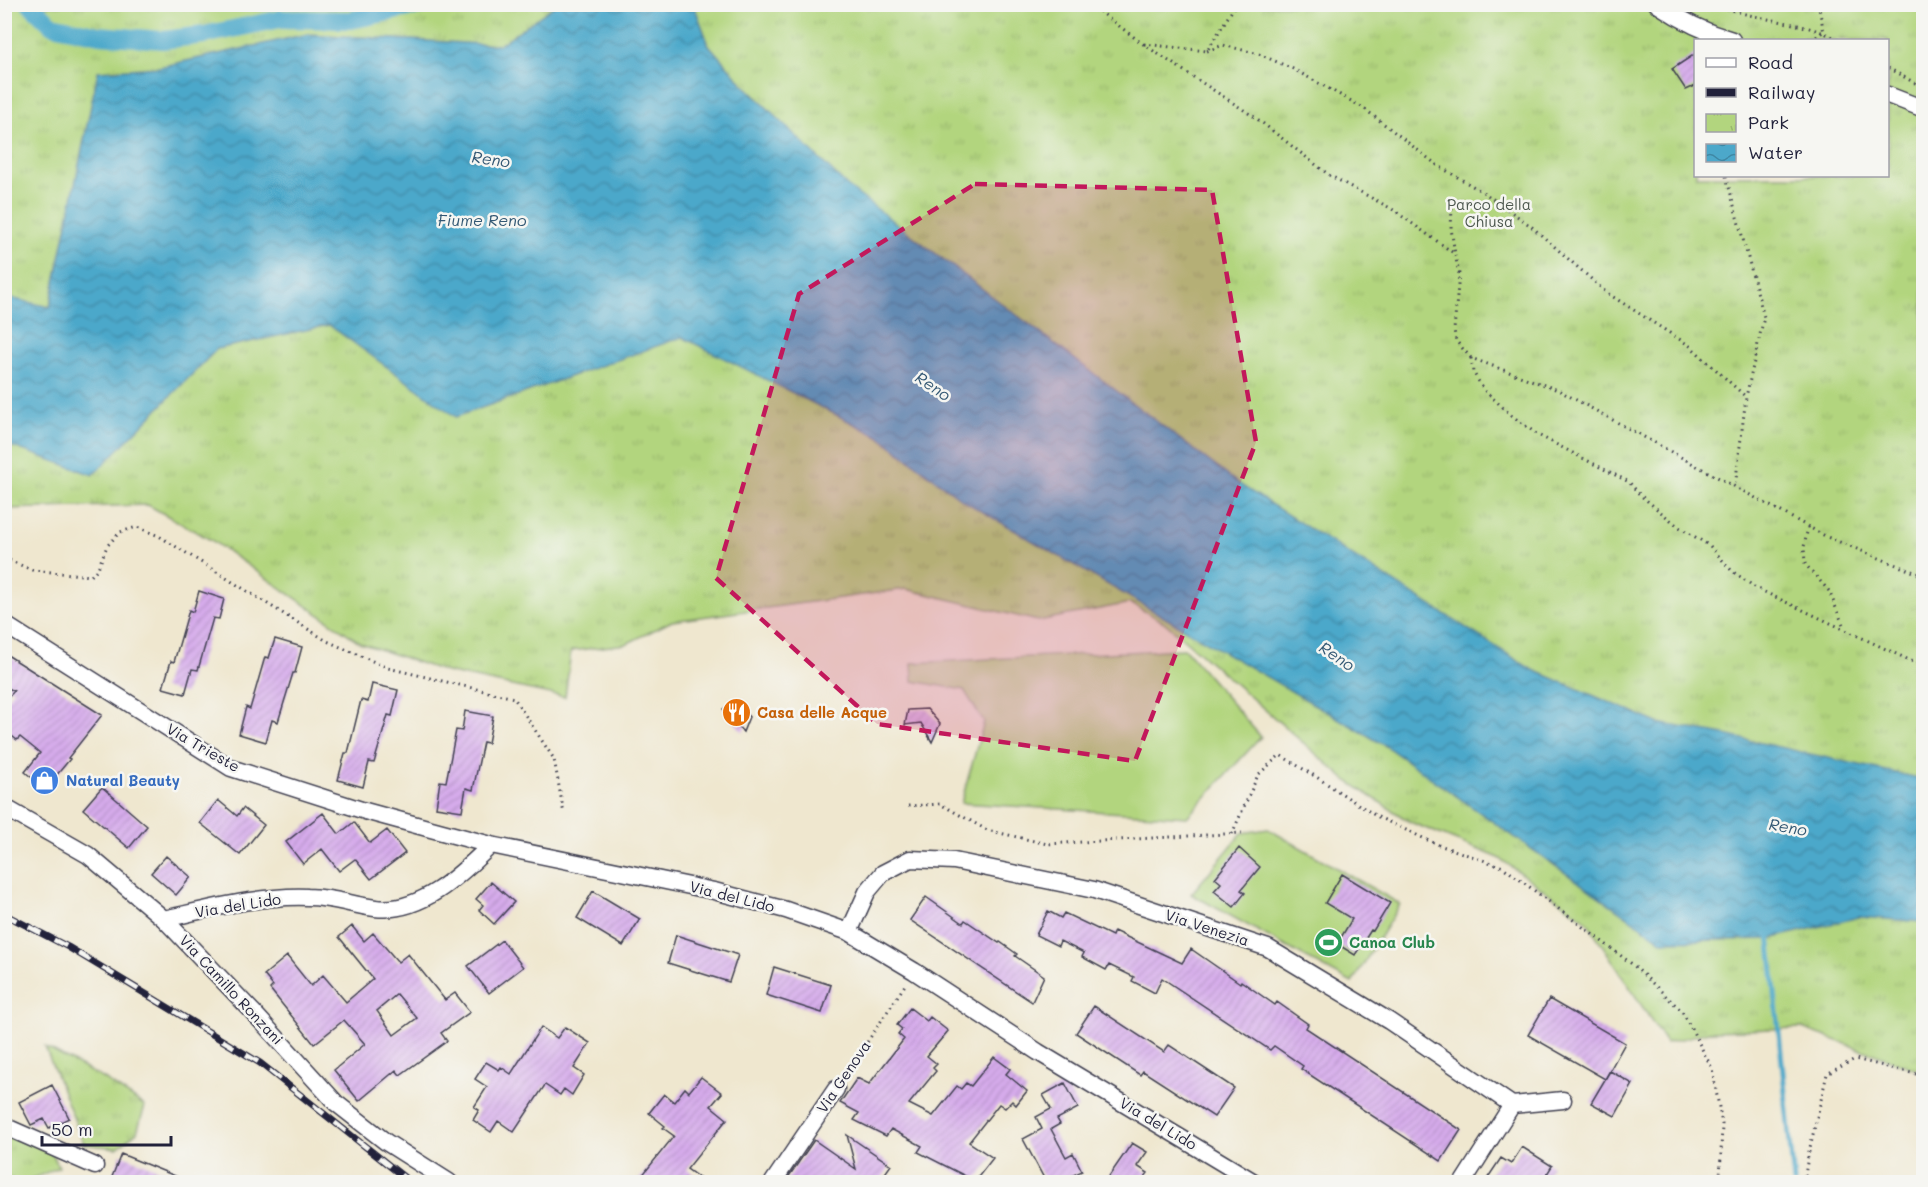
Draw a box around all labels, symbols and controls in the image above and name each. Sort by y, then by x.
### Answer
legend [1694,39,1889,177]
text: Road [1748,50,1793,74]
text: Railway [1748,80,1815,104]
text: Park [1748,110,1789,134]
text: Water [1748,140,1803,164]
water label: Reno [471,145,512,172]
park label: Parco della Chiusa [1447,194,1531,231]
water label: Fiume Reno [438,209,527,230]
water label: Reno [911,366,956,405]
water label: Reno [1315,636,1360,675]
restaurant icon: Casa delle Acque [720,697,752,729]
place label: Casa delle Acque [757,702,887,722]
street label: Via Trieste [163,718,244,776]
shop icon: Natural Beauty [29,765,61,797]
place label: Natural Beauty [66,770,180,790]
water label: Reno [1767,813,1809,840]
street label: Via del Lido [688,876,777,916]
street label: Via del Lido [193,888,282,922]
street label: Via Venezia [1163,904,1252,950]
sports icon: Canoa Club [1312,927,1344,959]
street label: Via Camillo Ronzani [175,930,288,1049]
place label: Canoa Club [1349,932,1435,952]
street label: Via Genova [812,1036,875,1117]
street label: Via del Lido [1116,1092,1201,1154]
scale bar [42,1109,171,1147]
text: 50 m [51,1117,93,1141]

